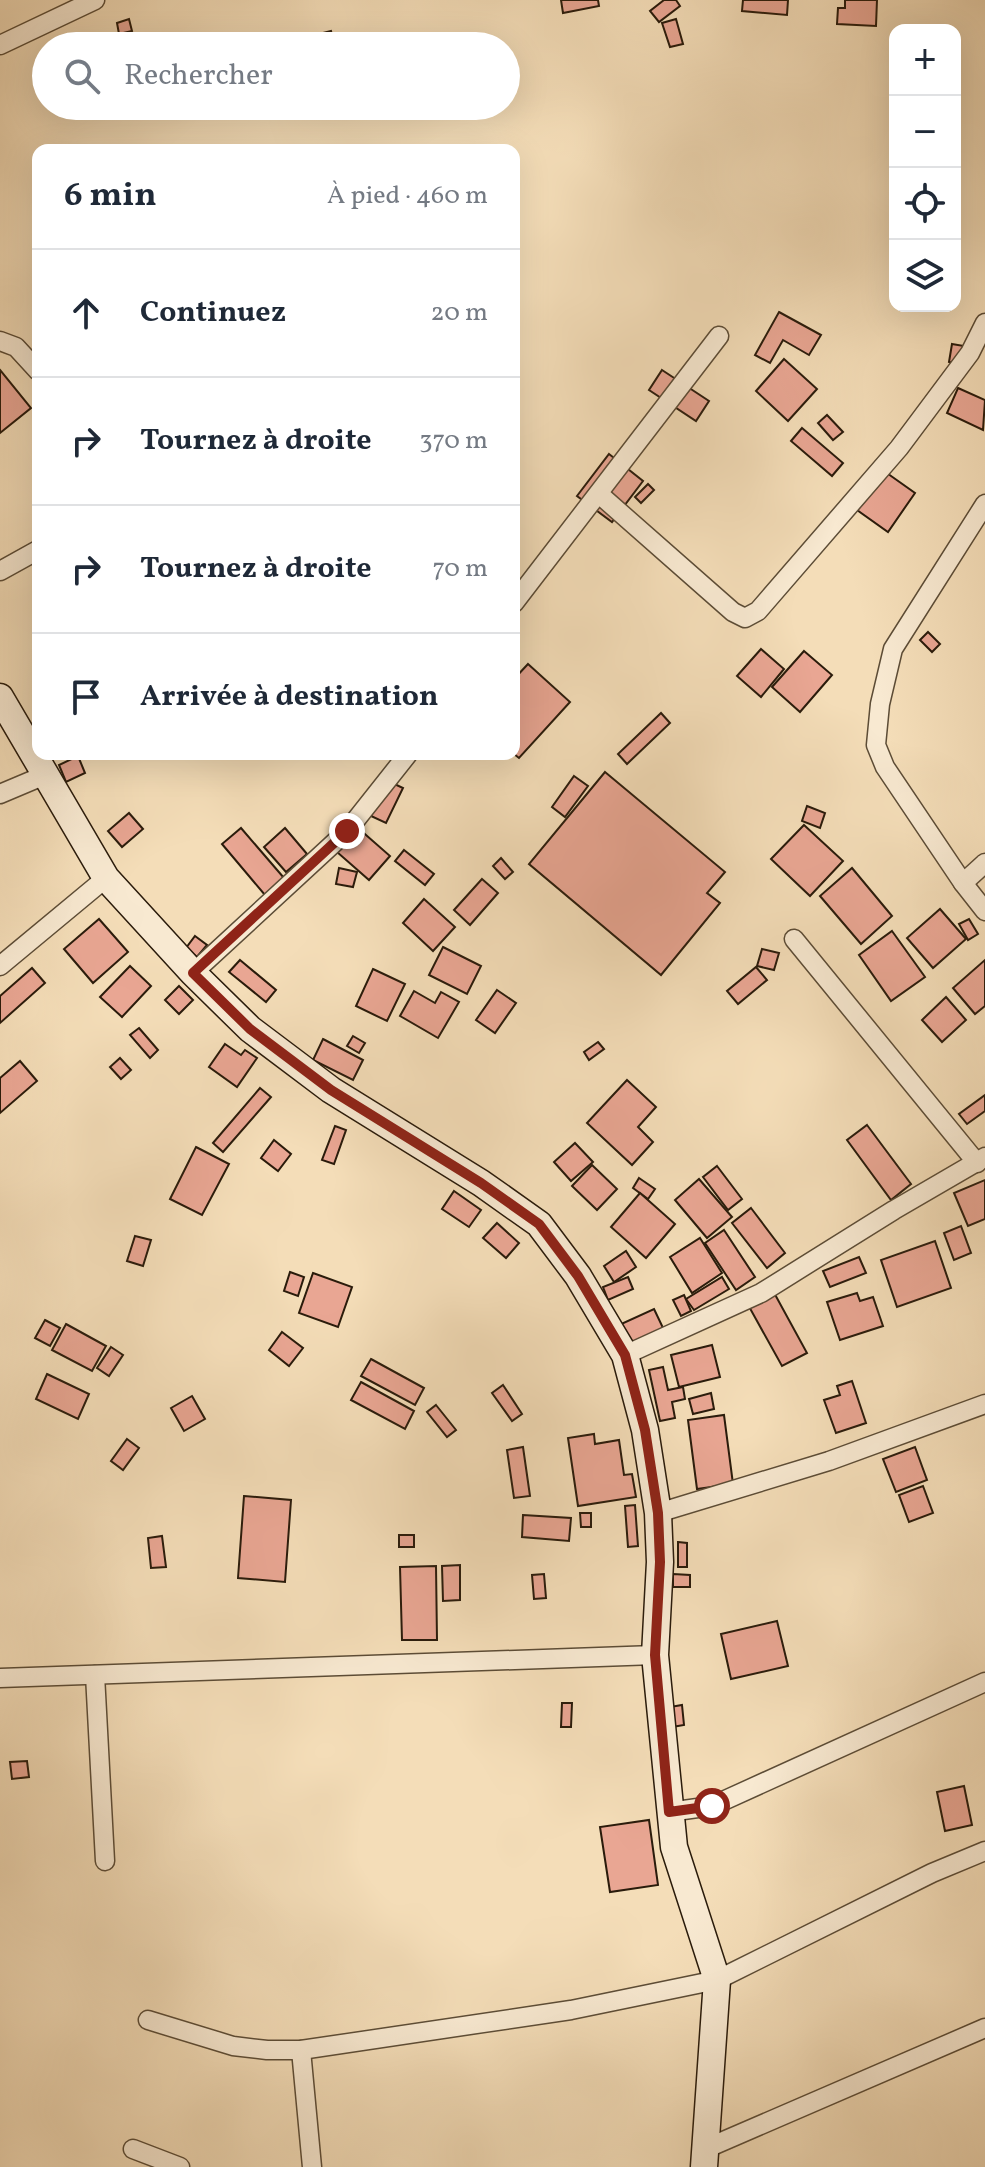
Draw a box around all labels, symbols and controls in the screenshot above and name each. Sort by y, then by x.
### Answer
map controls [889,24,961,312]
button: + [889,24,961,96]
search box [32,32,520,120]
icon: search [60,54,104,98]
text: Rechercher [124,55,273,97]
button: − [889,96,961,168]
button: locate [889,168,961,240]
text: 6 min [64,173,157,220]
text: À pied · 460 m [327,178,488,214]
button: layers [889,240,961,312]
icon: ahead [64,291,108,335]
text: Continuez [140,292,286,334]
text: 20 m [430,295,488,331]
icon: right [64,419,108,463]
text: Tournez à droite [140,420,372,462]
text: 370 m [419,423,488,459]
icon: right [64,547,108,591]
text: Tournez à droite [140,548,372,590]
text: 70 m [433,551,488,587]
icon: arrive [64,675,108,719]
text: Arrivée à destination [140,676,439,718]
route end [329,813,365,849]
route start [694,1788,730,1824]

